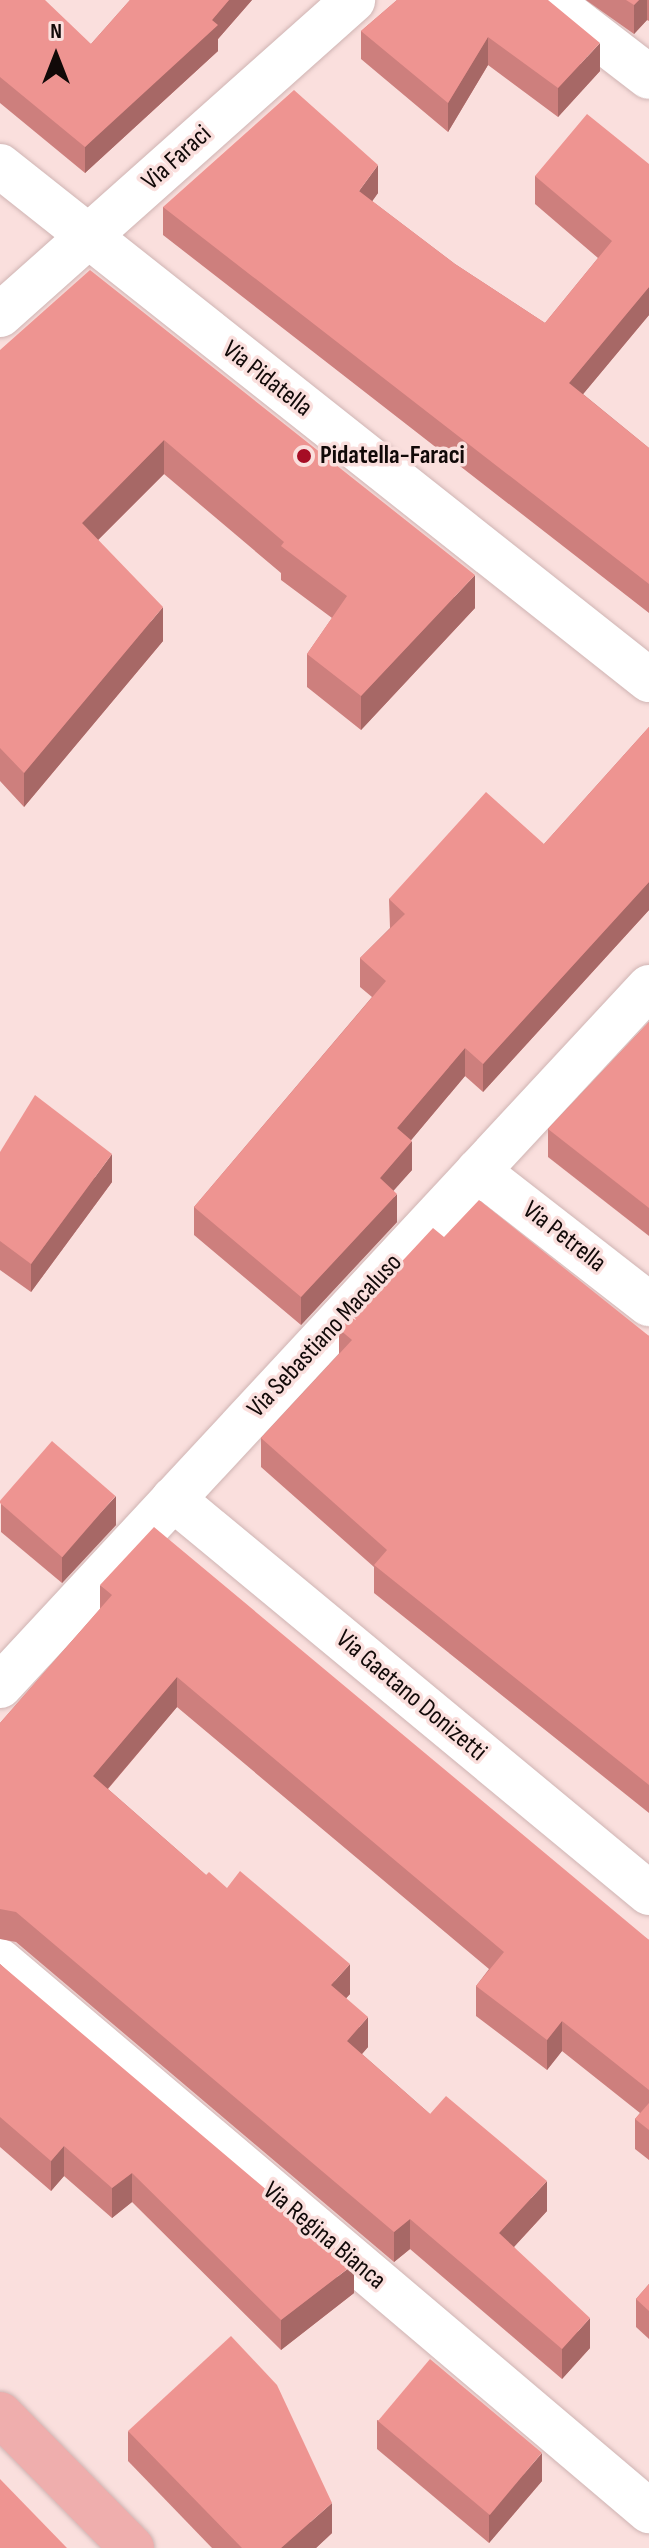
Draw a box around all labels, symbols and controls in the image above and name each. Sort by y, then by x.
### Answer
north arrow [16,16,96,96]
text: N [50,18,62,45]
street label: Via Faraci [136,119,218,197]
street label: Via Pidatella [216,334,318,424]
place label: Pidatella-Faraci [320,440,465,472]
marker: Pidatella-Faraci [295,447,313,465]
street label: Via Petrella [516,1195,612,1279]
street label: Via Sebastiano Macaluso [241,1248,409,1424]
street label: Via Gaetano Donizetti [329,1624,493,1768]
street label: Via Regina Bianca [256,2176,392,2296]

